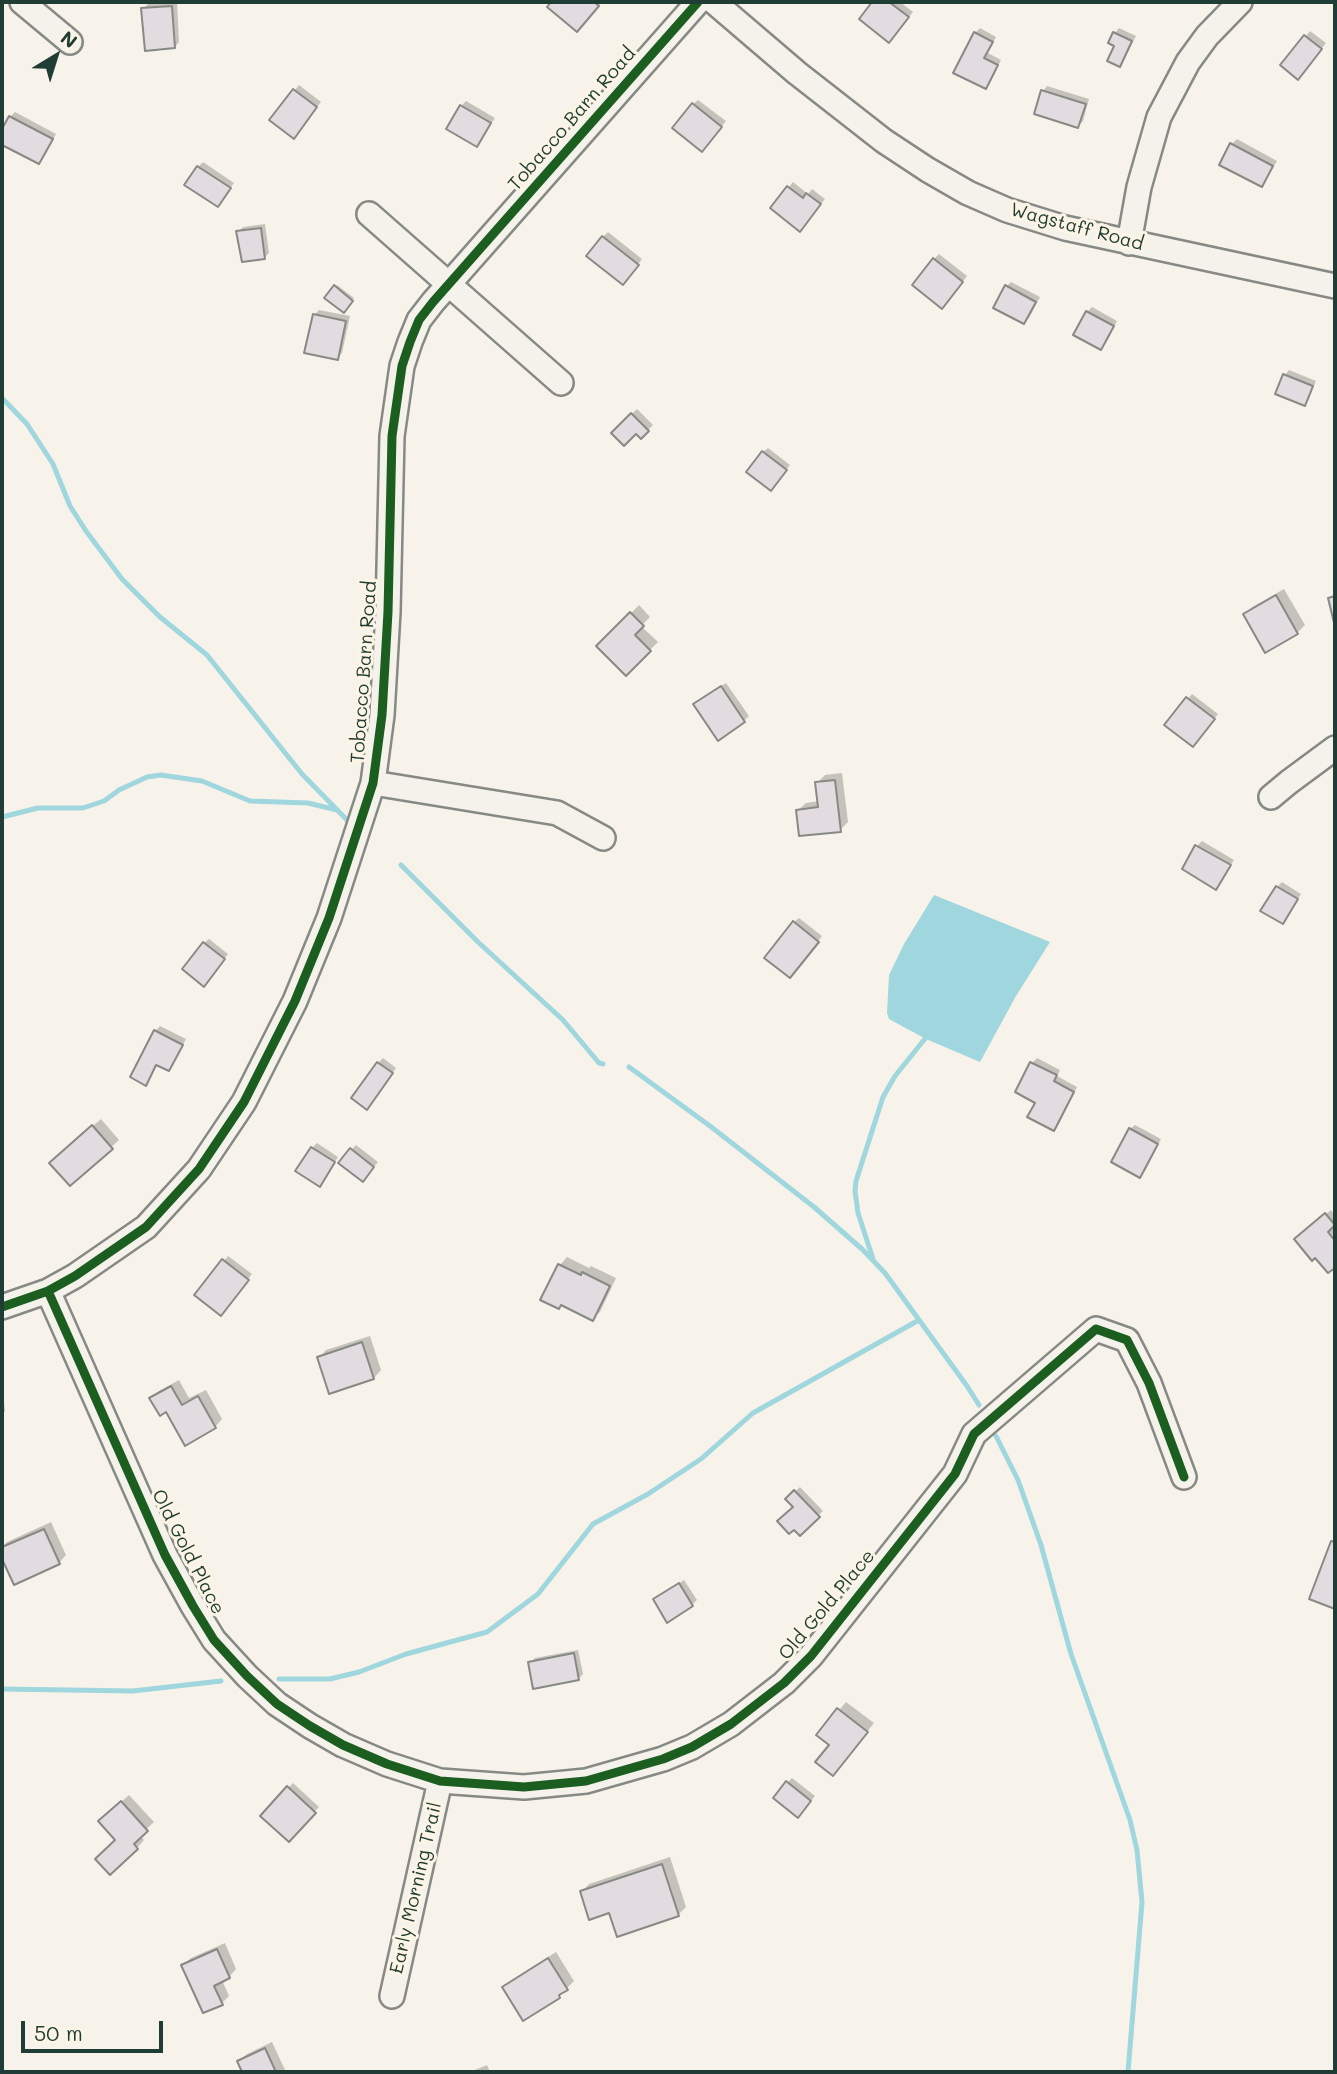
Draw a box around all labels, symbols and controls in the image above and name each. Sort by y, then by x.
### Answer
north arrow [21,21,91,91]
text: N [56,25,83,53]
street label: Tobacco Barn Road [504,43,640,195]
street label: Wagstaff Road [1008,198,1146,256]
street label: Tobacco Barn Road [346,580,382,764]
street label: Old Gold Place [147,1486,229,1618]
street label: Old Gold Place [774,1545,880,1665]
street label: Early Morning Trail [385,1800,447,1976]
scale bar [24,2008,166,2052]
text: 50 m [34,2019,83,2046]

